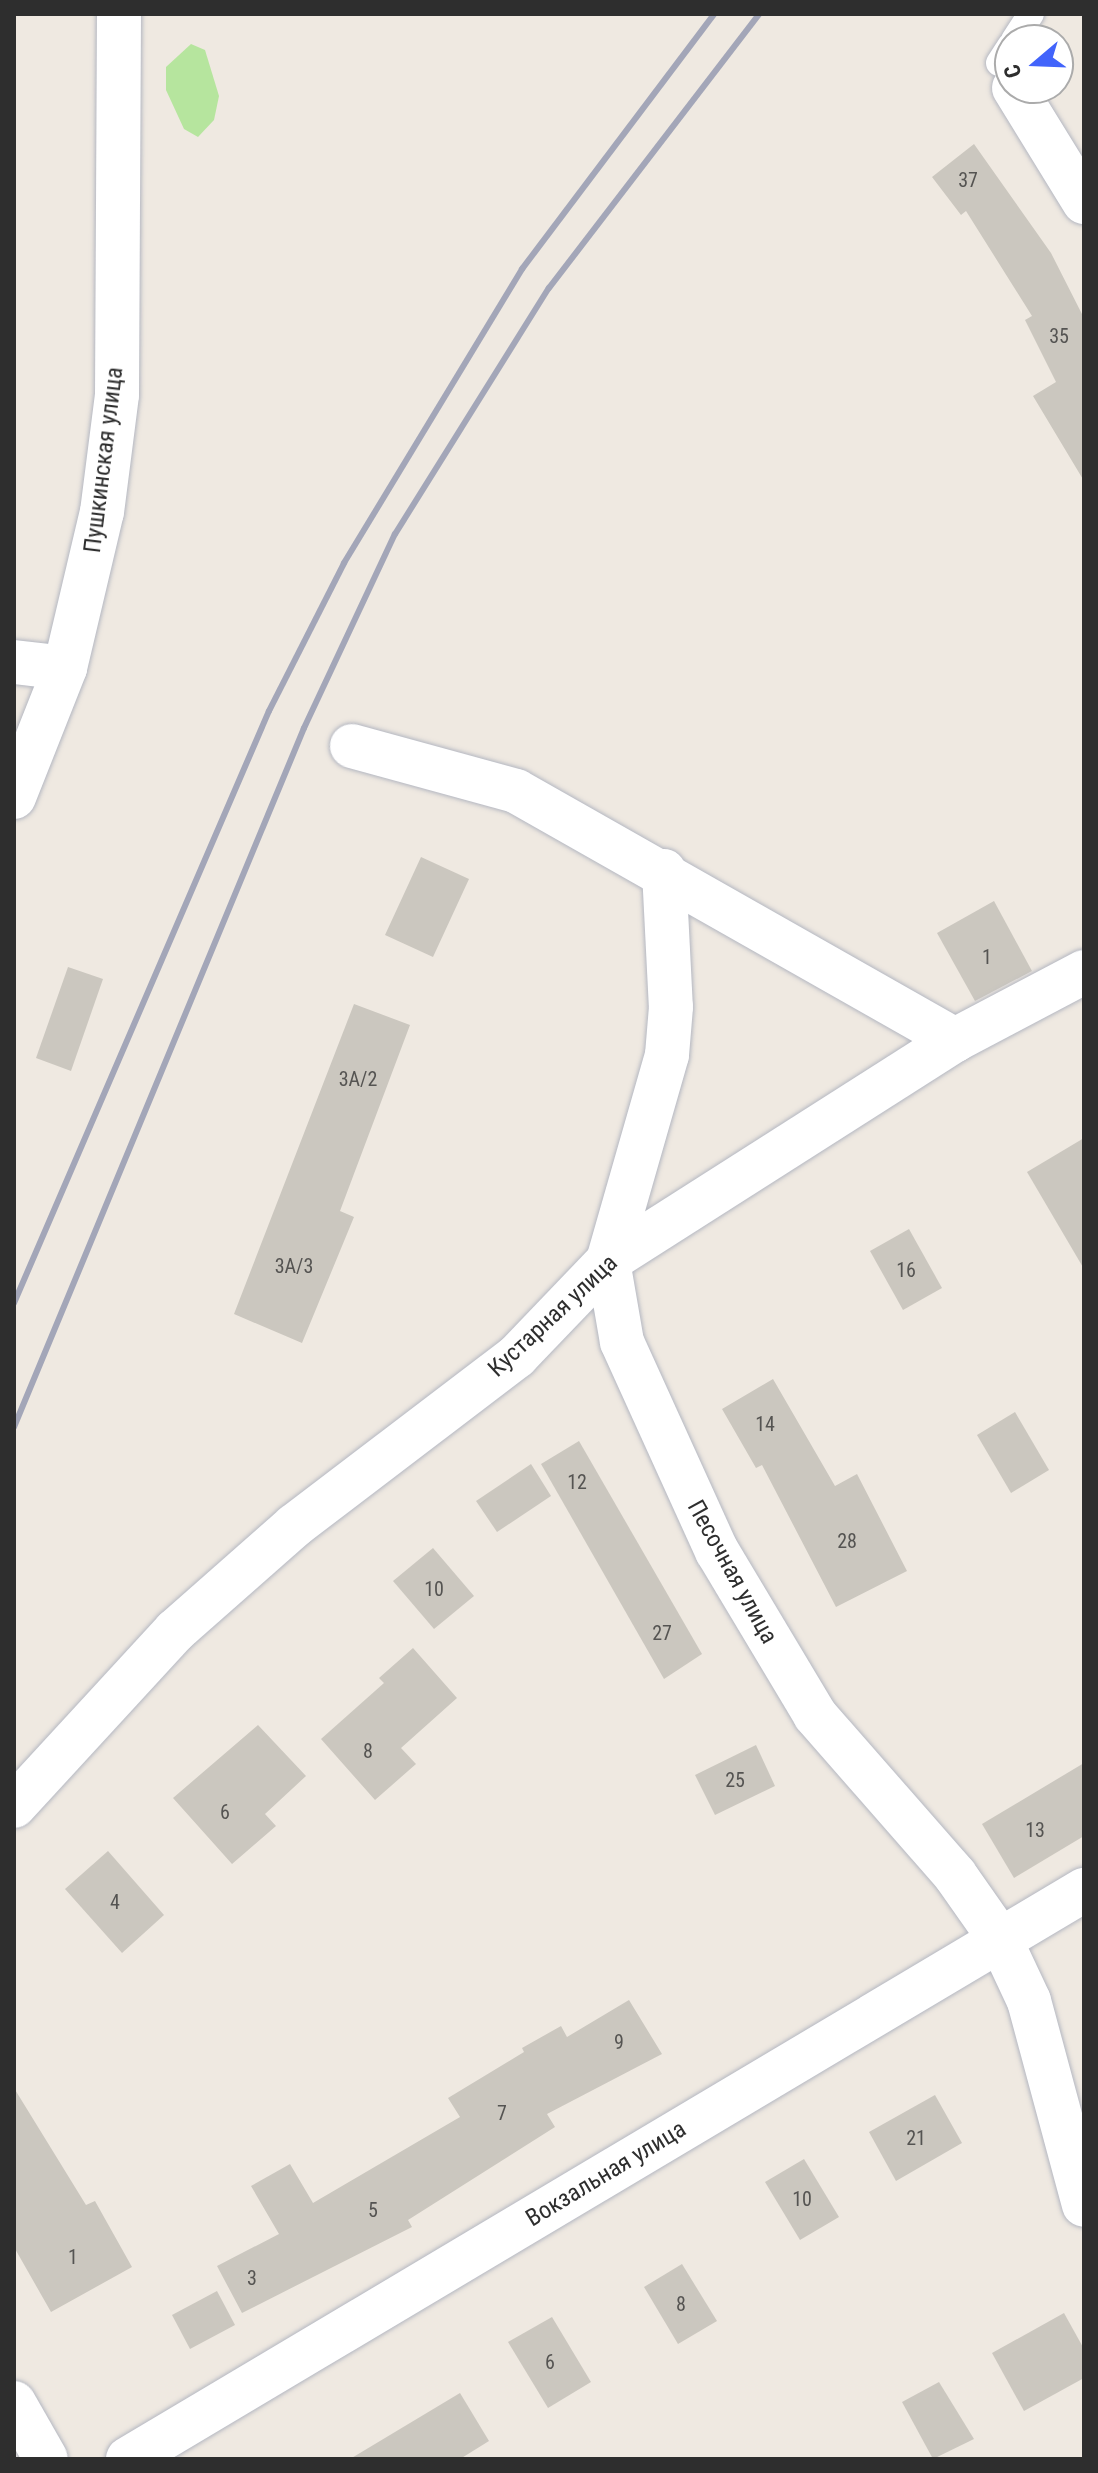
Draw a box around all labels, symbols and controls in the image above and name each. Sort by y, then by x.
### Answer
north arrow [994,24,1074,104]
text: С [999,61,1027,81]
house number: 37 [958,168,978,192]
house number: 35 [1049,324,1069,348]
street label: Пушкинская улица [78,365,130,555]
house number: 1 [982,945,992,969]
house number: 3А/2 [339,1067,377,1091]
street label: Кустарная улица [482,1249,624,1383]
house number: 3А/3 [275,1254,313,1278]
house number: 16 [896,1258,916,1282]
house number: 14 [755,1412,775,1436]
house number: 12 [567,1470,587,1494]
street label: Песочная улица [681,1495,783,1649]
house number: 28 [837,1529,857,1553]
house number: 10 [424,1577,444,1601]
house number: 27 [652,1621,672,1645]
house number: 8 [363,1739,373,1763]
house number: 25 [725,1768,745,1792]
house number: 6 [220,1800,230,1824]
house number: 13 [1025,1818,1045,1842]
house number: 4 [110,1890,120,1914]
house number: 9 [614,2030,624,2054]
house number: 7 [497,2101,507,2125]
street label: Вокзальная улица [521,2115,691,2233]
house number: 21 [906,2126,926,2150]
house number: 10 [792,2187,812,2211]
house number: 5 [368,2198,378,2222]
house number: 1 [68,2245,78,2269]
house number: 3 [247,2266,257,2290]
house number: 8 [676,2292,686,2316]
house number: 6 [545,2350,555,2374]

